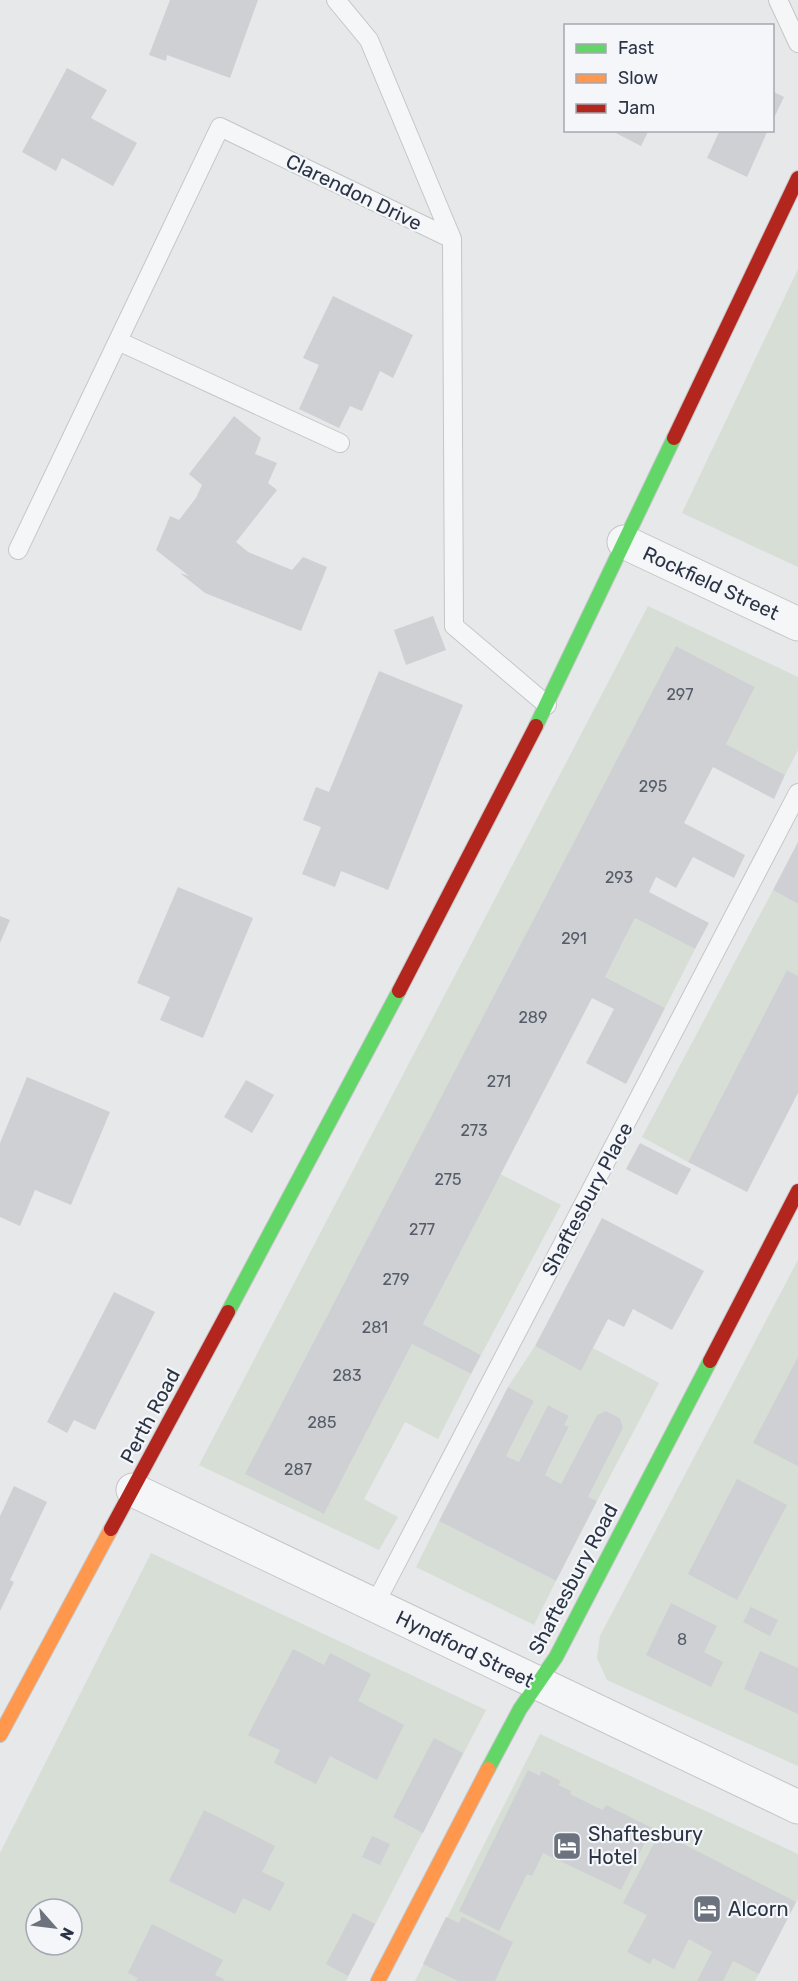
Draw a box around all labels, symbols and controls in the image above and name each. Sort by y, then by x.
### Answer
legend [564,24,774,132]
text: Fast [618,37,654,59]
text: Slow [618,67,658,89]
text: Jam [618,97,655,119]
street label: Clarendon Drive [282,149,426,235]
street label: Rockfield Street [639,541,783,625]
house number: 297 [666,685,694,704]
house number: 295 [639,777,667,796]
house number: 293 [605,868,633,887]
house number: 291 [561,929,587,948]
house number: 289 [518,1008,548,1027]
house number: 271 [487,1072,511,1091]
street label: Shaftesbury Place [536,1118,638,1280]
house number: 273 [460,1121,488,1140]
house number: 275 [434,1170,462,1189]
house number: 277 [409,1220,435,1239]
house number: 279 [382,1270,410,1289]
house number: 281 [362,1318,388,1337]
street label: Perth Road [115,1365,185,1467]
house number: 283 [332,1366,362,1385]
house number: 285 [307,1413,337,1432]
house number: 287 [284,1460,312,1479]
street label: Shaftesbury Road [523,1500,623,1658]
street label: Hyndford Street [392,1605,538,1693]
house number: 8 [677,1630,687,1649]
place label: Shaftesbury Hotel [588,1822,703,1869]
hotel icon: Shaftesbury Hotel [551,1830,583,1862]
hotel icon: Alcorn [691,1893,723,1925]
north arrow [24,1897,84,1957]
place label: Alcorn [728,1897,789,1921]
text: N [56,1924,78,1943]

